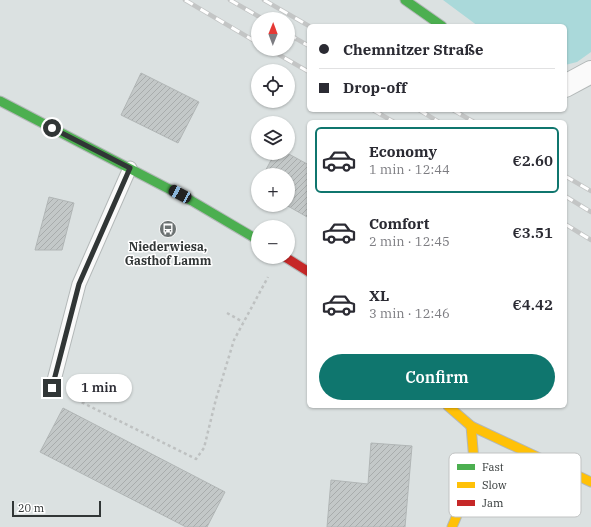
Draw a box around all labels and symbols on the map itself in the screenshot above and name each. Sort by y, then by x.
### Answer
north arrow [251,12,295,56]
route start [43,119,61,137]
car [167,183,193,205]
bus stop icon: Niederwiesa, Gasthof Lamm [158,219,178,239]
place label: Niederwiesa, Gasthof Lamm [125,239,212,268]
callout: 1 min [66,374,132,402]
route end [43,379,61,397]
legend [449,453,581,517]
text: Fast [482,460,504,474]
text: Slow [482,478,507,492]
text: Jam [482,496,504,510]
scale bar [12,499,101,518]

